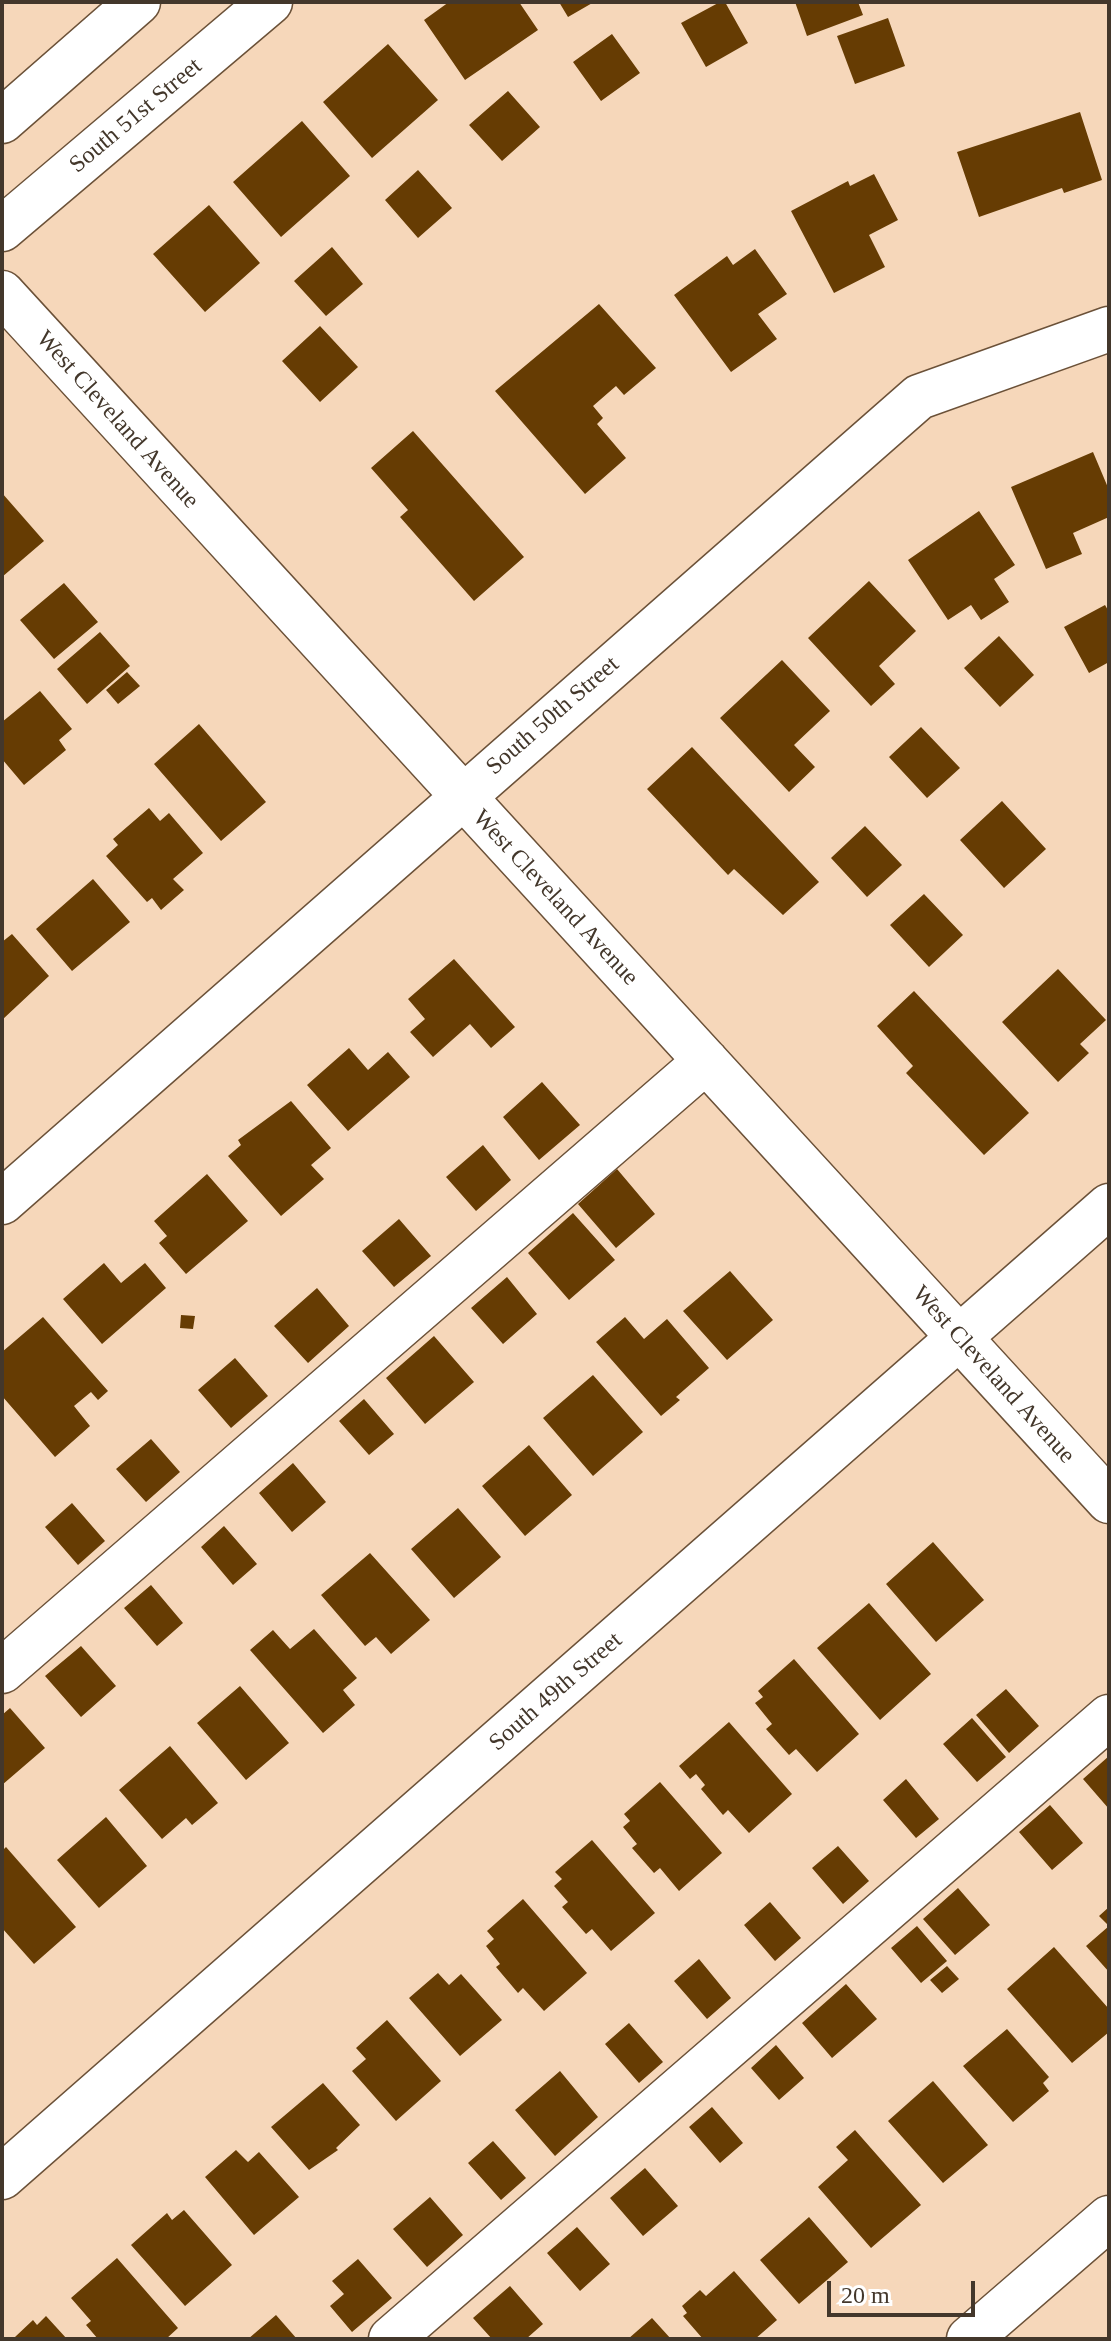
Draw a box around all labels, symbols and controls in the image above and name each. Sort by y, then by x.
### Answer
street label: South 51st Street [64,52,208,180]
street label: West Cleveland Avenue [30,325,204,515]
street label: South 50th Street [481,650,625,782]
street label: West Cleveland Avenue [466,804,644,992]
street label: West Cleveland Avenue [906,1280,1080,1470]
street label: South 49th Street [484,1626,628,1758]
scale bar [831,2265,979,2315]
text: 20 m [841,2282,890,2308]

